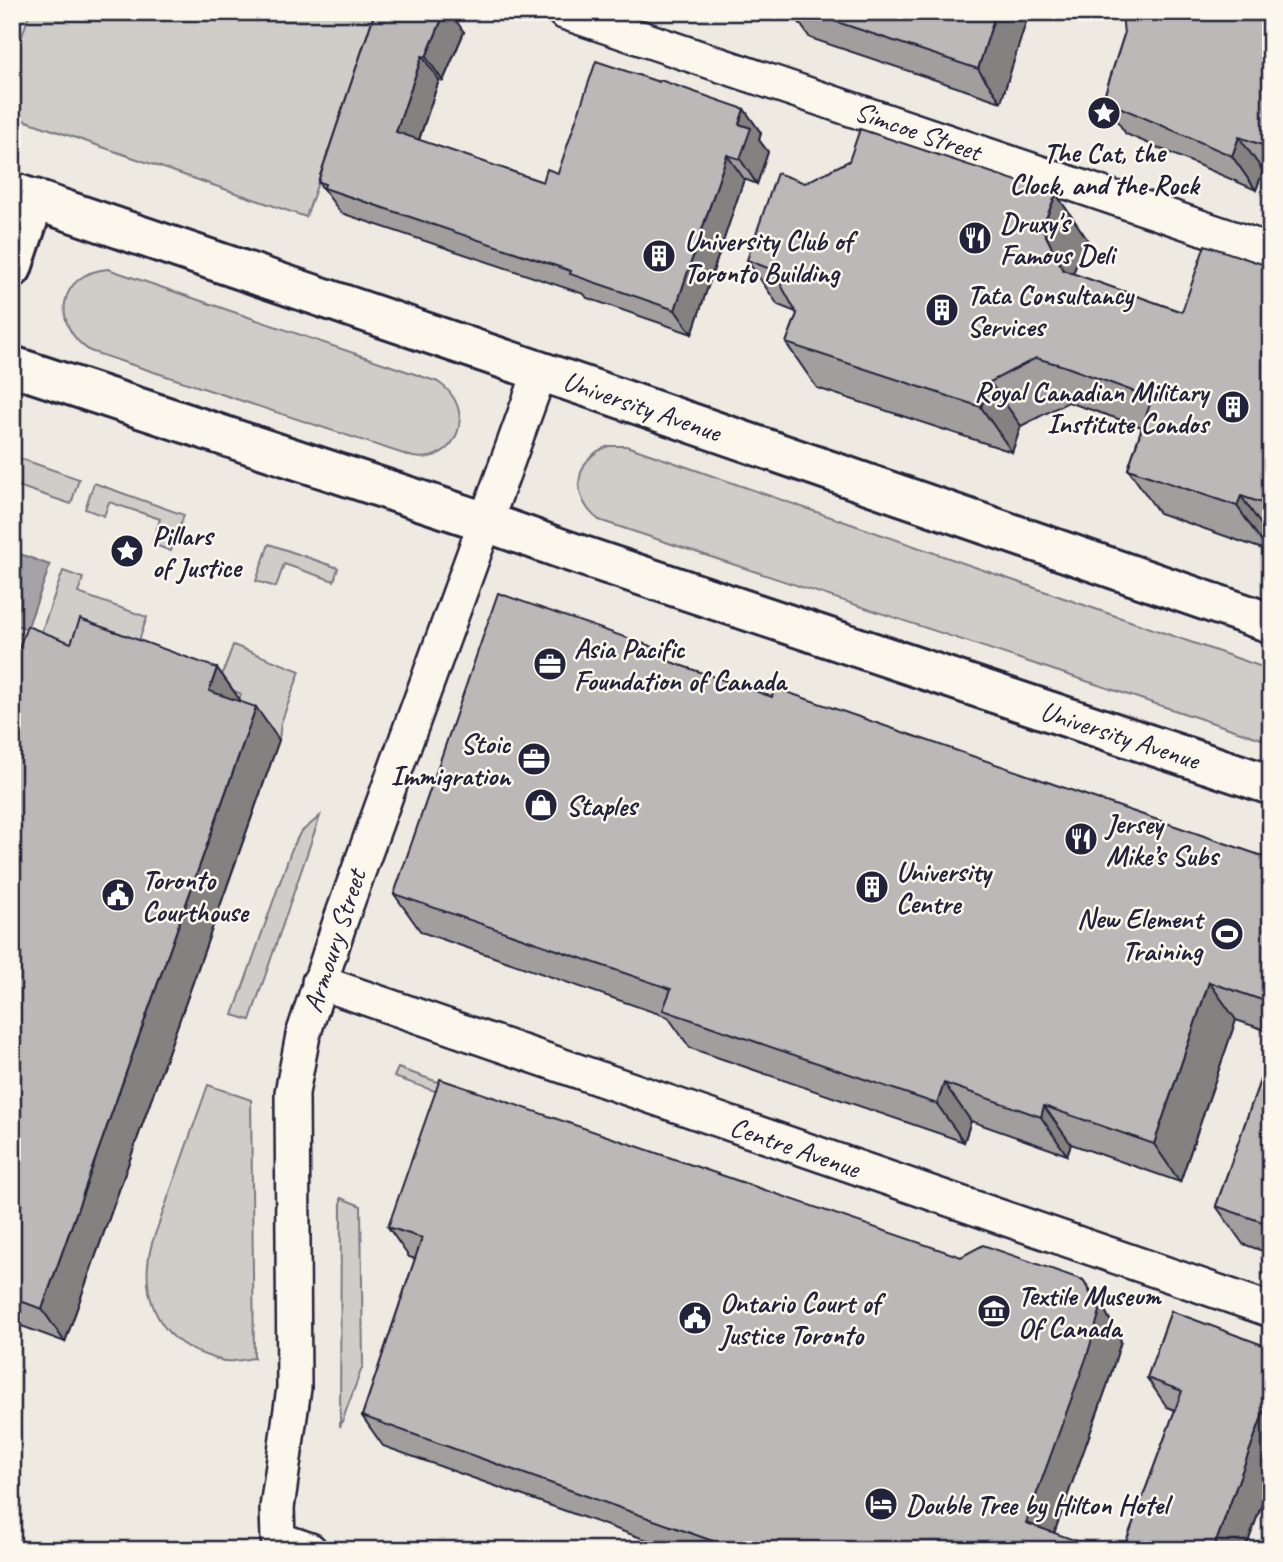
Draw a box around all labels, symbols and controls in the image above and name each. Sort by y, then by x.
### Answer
street label: Simcoe Street [850,93,988,170]
place icon: The Cat, the Clock, and the Rock [1085,94,1123,132]
place label: The Cat, the Clock, and the Rock [1009,135,1201,202]
place label: Druxy's Famous Deli [1000,205,1118,272]
restaurant icon: Druxy's Famous Deli [956,219,994,257]
place label: University Club of Toronto Building [684,223,859,290]
building icon: University Club of Toronto Building [640,237,678,275]
place label: Tata Consultancy Services [967,277,1135,344]
building icon: Tata Consultancy Services [923,291,961,329]
street label: University Avenue [559,363,727,450]
place label: Royal Canadian Military Institute Condos [974,374,1211,441]
building icon: Royal Canadian Military Institute Condos [1214,388,1252,426]
place label: Pillars of Justice [152,518,243,585]
place icon: Pillars of Justice [108,532,146,570]
place label: Asia Pacific Foundation of Canada [574,631,788,698]
office icon: Asia Pacific Foundation of Canada [531,645,569,683]
street label: University Avenue [1036,693,1205,778]
place label: Stoic Immigration [390,726,512,793]
office icon: Stoic Immigration [515,740,553,778]
shop icon: Staples [522,786,560,824]
place label: Staples [566,788,640,823]
place label: Jersey Mike’s Subs [1104,806,1221,873]
restaurant icon: Jersey Mike’s Subs [1062,820,1100,858]
place label: University Centre [896,854,994,921]
place label: Toronto Courthouse [142,862,250,929]
street label: Armoury Street [294,863,374,1017]
building icon: University Centre [853,868,891,906]
public building icon: Toronto Courthouse [99,876,137,914]
place label: New Element Training [1077,901,1206,968]
sports icon: New Element Training [1208,915,1246,953]
street label: Centre Avenue [726,1109,866,1186]
place label: Textile Museum Of Canada [1018,1278,1162,1345]
place label: Ontario Court of Justice Toronto [718,1285,886,1352]
museum icon: Textile Museum Of Canada [975,1292,1013,1330]
public building icon: Ontario Court of Justice Toronto [676,1299,714,1337]
hotel icon: Double Tree by Hilton Hotel [862,1485,900,1523]
place label: Double Tree by Hilton Hotel [906,1487,1174,1523]

